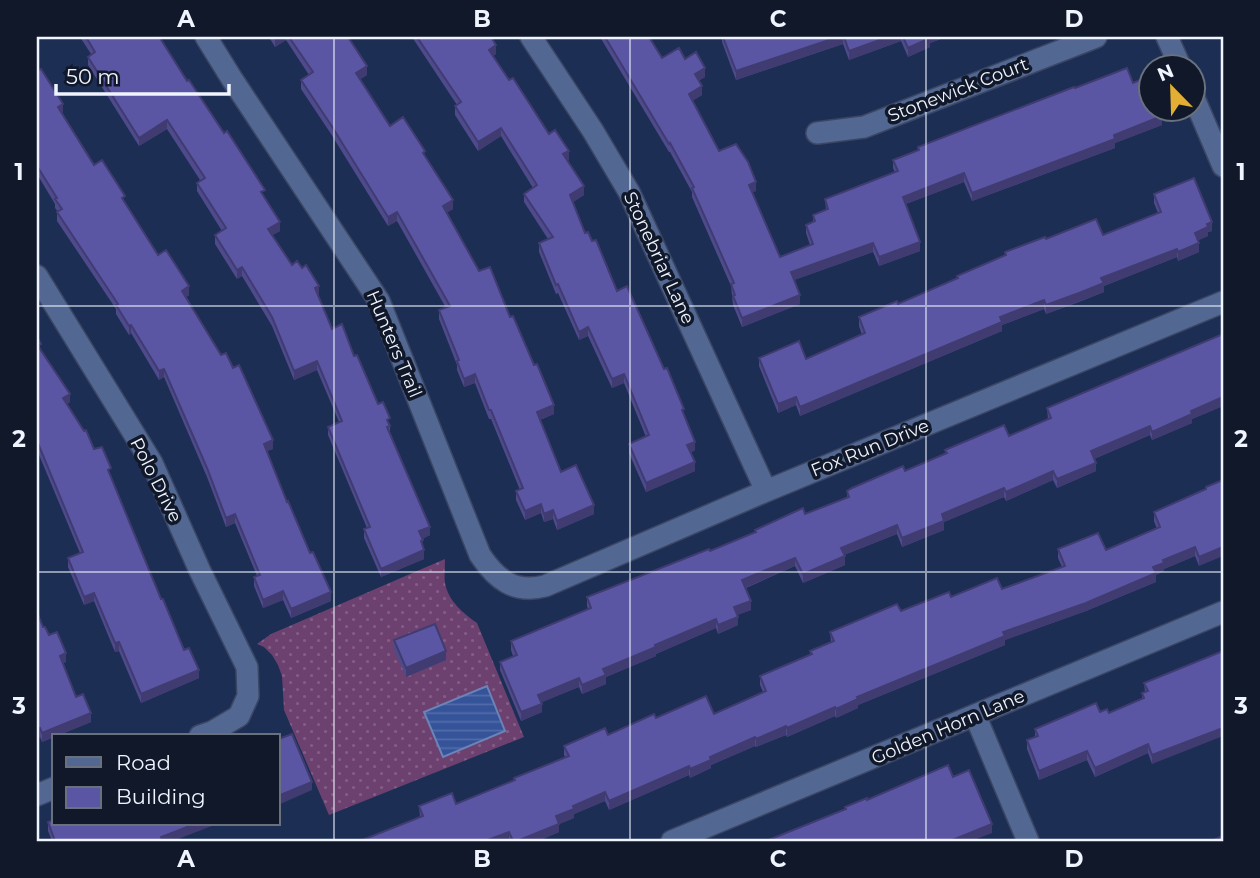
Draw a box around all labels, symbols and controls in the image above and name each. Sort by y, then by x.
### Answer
text: A [176,5,195,33]
text: B [473,5,491,33]
text: C [770,5,787,33]
text: D [1065,5,1084,33]
scale bar [56,52,229,96]
north arrow [1138,52,1208,122]
street label: Stonewick Court [885,53,1031,127]
text: N [1154,59,1177,86]
text: 50 m [66,64,120,89]
text: 1 [14,158,24,186]
text: 1 [1236,158,1246,186]
street label: Stonebriar Lane [619,188,699,328]
street label: Hunters Trail [362,287,426,401]
street label: Fox Run Drive [808,414,932,482]
text: 2 [12,425,26,453]
text: 2 [1234,425,1248,453]
street label: Polo Drive [125,434,187,526]
street label: Golden Horn Lane [868,685,1028,769]
text: 3 [11,692,26,720]
text: 3 [1233,692,1248,720]
legend [52,734,280,826]
text: Road [116,750,171,775]
text: Building [116,784,206,809]
text: A [176,845,195,873]
text: B [473,845,491,873]
text: C [770,845,787,873]
text: D [1065,845,1084,873]

